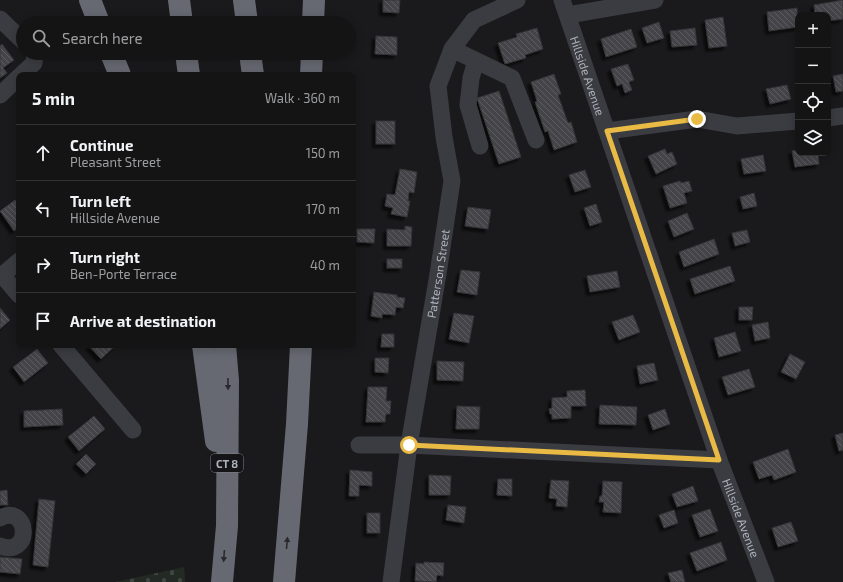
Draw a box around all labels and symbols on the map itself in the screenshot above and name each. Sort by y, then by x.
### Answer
street label: Hillside Avenue [568,34,608,117]
route end [688,110,706,128]
street label: Patterson Street [424,228,452,319]
one-way arrow [225,378,231,391]
route start [400,436,418,454]
road number: CT 8 [211,454,243,472]
street label: Hillside Avenue [720,476,763,559]
one-way arrow [284,537,291,549]
one-way arrow [221,550,228,562]

